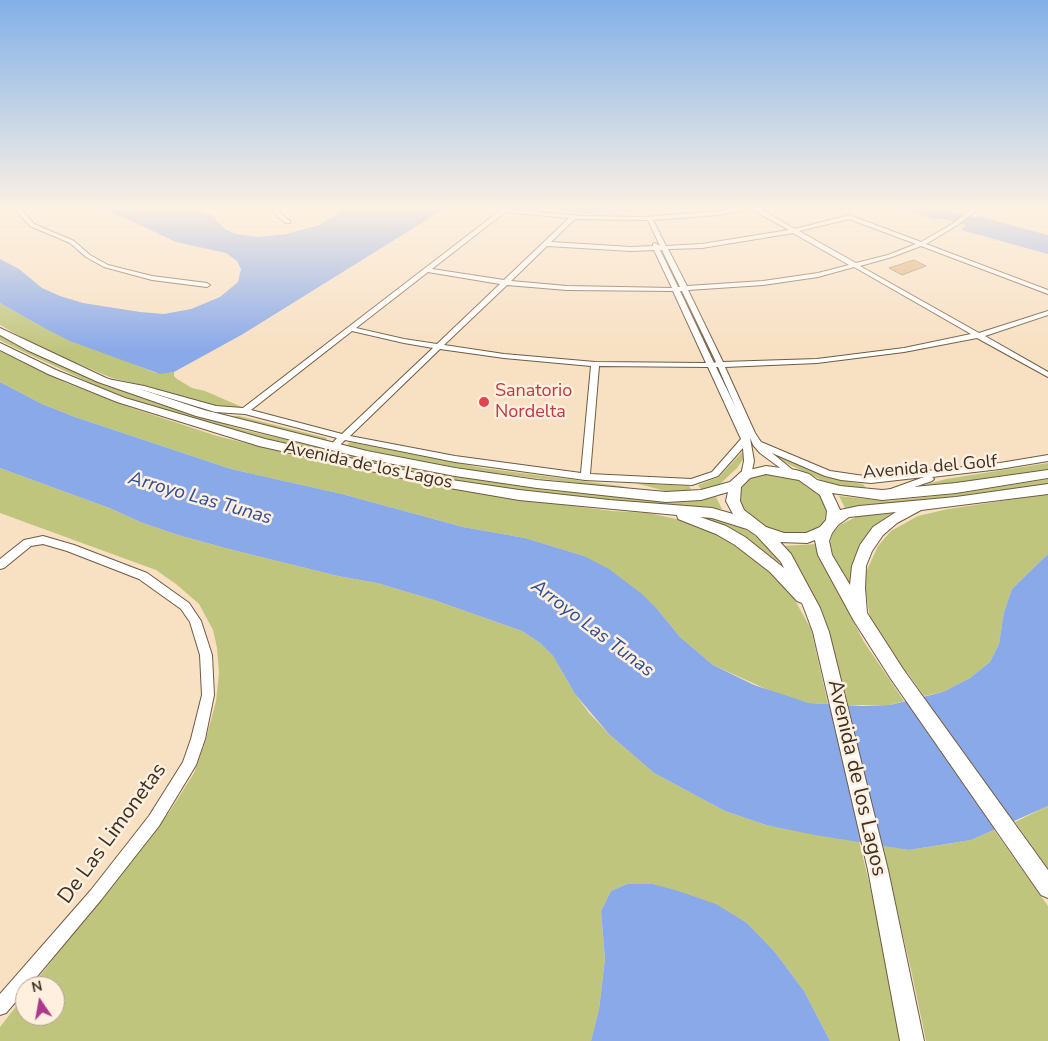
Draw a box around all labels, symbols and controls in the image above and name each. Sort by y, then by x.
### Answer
place label: Sanatorio Nordelta [495,381,572,424]
marker: Sanatorio Nordelta [477,395,491,409]
street label: Avenida de los Lagos [282,438,454,494]
street label: Avenida del Golf [862,451,998,485]
water label: Arroyo Las Tunas [126,468,274,530]
water label: Arroyo Las Tunas [526,575,658,683]
street label: Avenida de los Lagos [821,677,891,879]
street label: De Las Limonetas [53,759,173,909]
north arrow [15,976,65,1026]
text: N [30,976,44,997]

